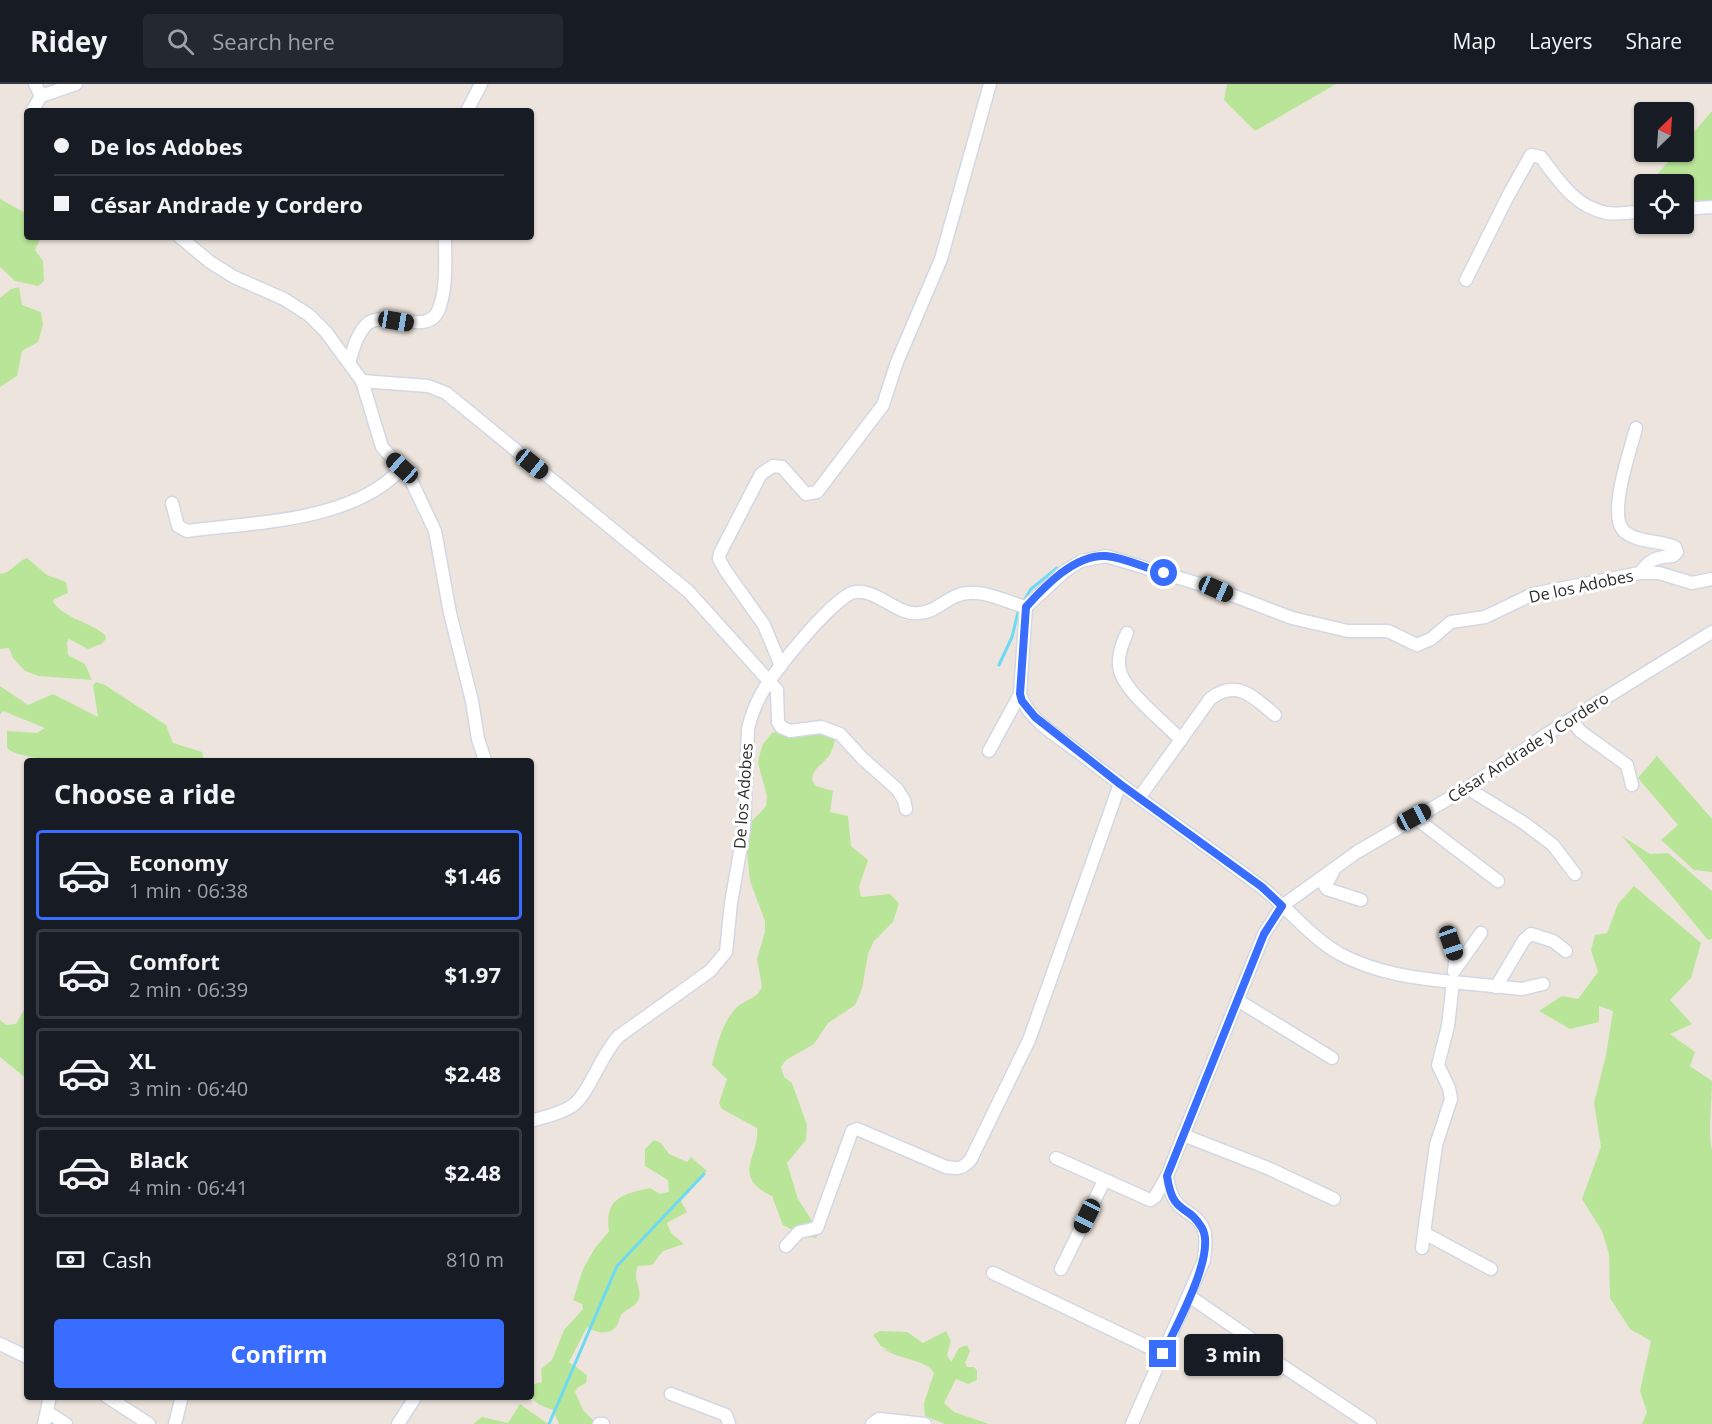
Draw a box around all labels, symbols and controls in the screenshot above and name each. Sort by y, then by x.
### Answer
search box [143,14,563,68]
text: Ridey [30,22,107,60]
icon: search [164,25,197,58]
text: Search here [212,26,335,56]
text: Map [1453,27,1496,55]
text: Layers [1529,27,1593,55]
text: Share [1626,27,1682,55]
north arrow [1634,102,1694,162]
map controls [1634,102,1694,234]
text: De los Adobes [90,131,243,161]
button: locate [1634,174,1694,234]
text: César Andrade y Cordero [90,189,363,219]
car [377,309,415,333]
car [512,446,552,482]
car [383,449,421,487]
route start [1150,559,1177,586]
street label: De los Adobes [1527,564,1635,608]
car [1196,573,1236,605]
street label: César Andrade y Cordero [1443,687,1613,807]
street label: De los Adobes [728,742,758,850]
text: Choose a ride [54,775,236,812]
car [1394,801,1434,833]
text: Economy [129,847,228,877]
icon: car [57,848,111,902]
text: $1.46 [444,860,501,890]
text: 1 min · 06:38 [129,877,248,904]
car [1437,923,1465,963]
text: Comfort [129,946,220,976]
icon: car [57,947,111,1001]
text: $1.97 [444,959,501,989]
text: 2 min · 06:39 [129,976,248,1003]
text: XL [129,1045,156,1075]
icon: car [57,1046,111,1100]
text: $2.48 [444,1058,501,1088]
text: 3 min · 06:40 [129,1075,248,1102]
text: Black [129,1144,189,1174]
icon: car [57,1145,111,1199]
text: $2.48 [444,1157,501,1187]
text: 4 min · 06:41 [129,1174,248,1201]
car [1071,1196,1103,1236]
icon: cash [54,1243,87,1276]
text: Cash [102,1244,152,1274]
text: 810 m [446,1246,504,1273]
button: Confirm [54,1319,504,1388]
callout: 3 min [1184,1333,1283,1375]
route end [1149,1340,1176,1367]
text: 3 min [1206,1341,1261,1368]

